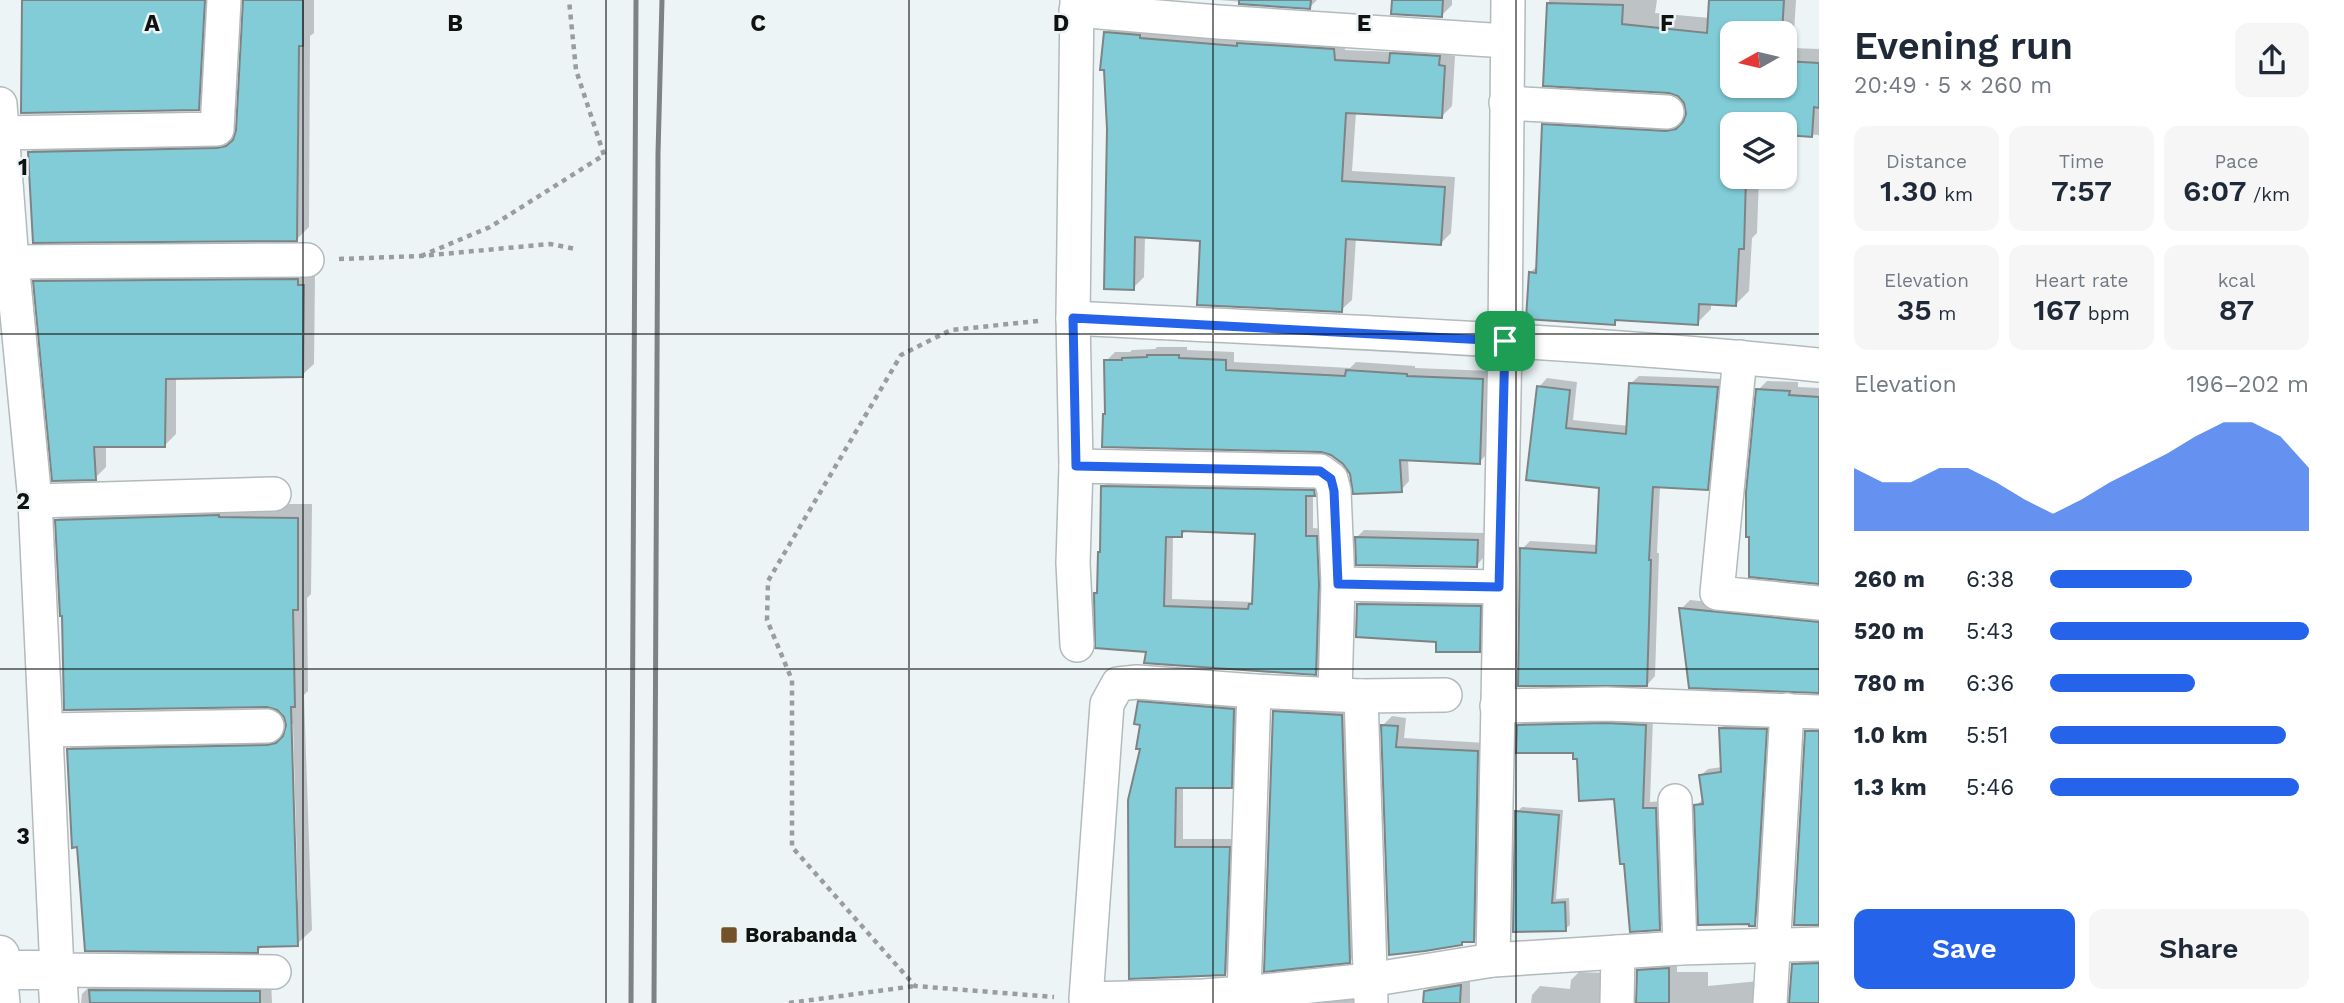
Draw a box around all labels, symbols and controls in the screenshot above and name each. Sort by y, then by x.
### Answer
text: A [144,10,160,37]
text: B [447,10,463,37]
text: C [750,10,766,37]
text: D [1053,10,1069,37]
text: E [1357,10,1371,37]
text: F [1660,10,1674,37]
north arrow [1720,21,1797,98]
map controls [1720,21,1797,189]
button: share [2235,23,2309,97]
text: Evening run [1854,24,2073,68]
text: 20:49 · 5 × 260 m [1854,72,2052,99]
button: layers [1720,112,1797,189]
text: Distance [1886,150,1967,173]
text: Time [2059,150,2104,173]
text: Pace [2215,150,2258,173]
text: 1 [18,154,28,181]
text: 1.30 [1880,173,1938,208]
text: 7:57 [2051,173,2112,208]
text: 6:07 [2183,173,2246,208]
text: km [1938,183,1973,206]
text: /km [2246,183,2290,206]
text: Elevation [1884,269,1969,292]
text: Heart rate [2035,269,2128,292]
text: kcal [2218,269,2255,292]
text: 35 [1897,292,1932,327]
text: 167 [2033,292,2081,327]
text: 87 [2219,292,2254,327]
text: m [1932,302,1956,325]
text: bpm [2081,302,2130,325]
pin [1475,311,1535,371]
icon: arrive [1486,322,1524,360]
text: Elevation [1854,371,1957,398]
text: 196–202 m [2187,371,2309,398]
text: 2 [16,488,30,515]
text: 260 m [1854,566,1925,593]
text: 6:38 [1966,566,2014,593]
text: 520 m [1854,618,1924,645]
text: 5:43 [1966,618,2014,645]
text: 780 m [1854,670,1925,697]
text: 6:36 [1966,670,2014,697]
text: 1.0 km [1854,722,1928,749]
text: 5:51 [1966,722,2009,749]
text: 1.3 km [1854,774,1927,801]
text: 5:46 [1966,774,2014,801]
text: 3 [16,823,30,850]
button: Save [1854,909,2075,989]
button: Share [2089,909,2309,989]
place label: Borabanda [745,922,857,947]
marker: Borabanda [719,925,739,945]

